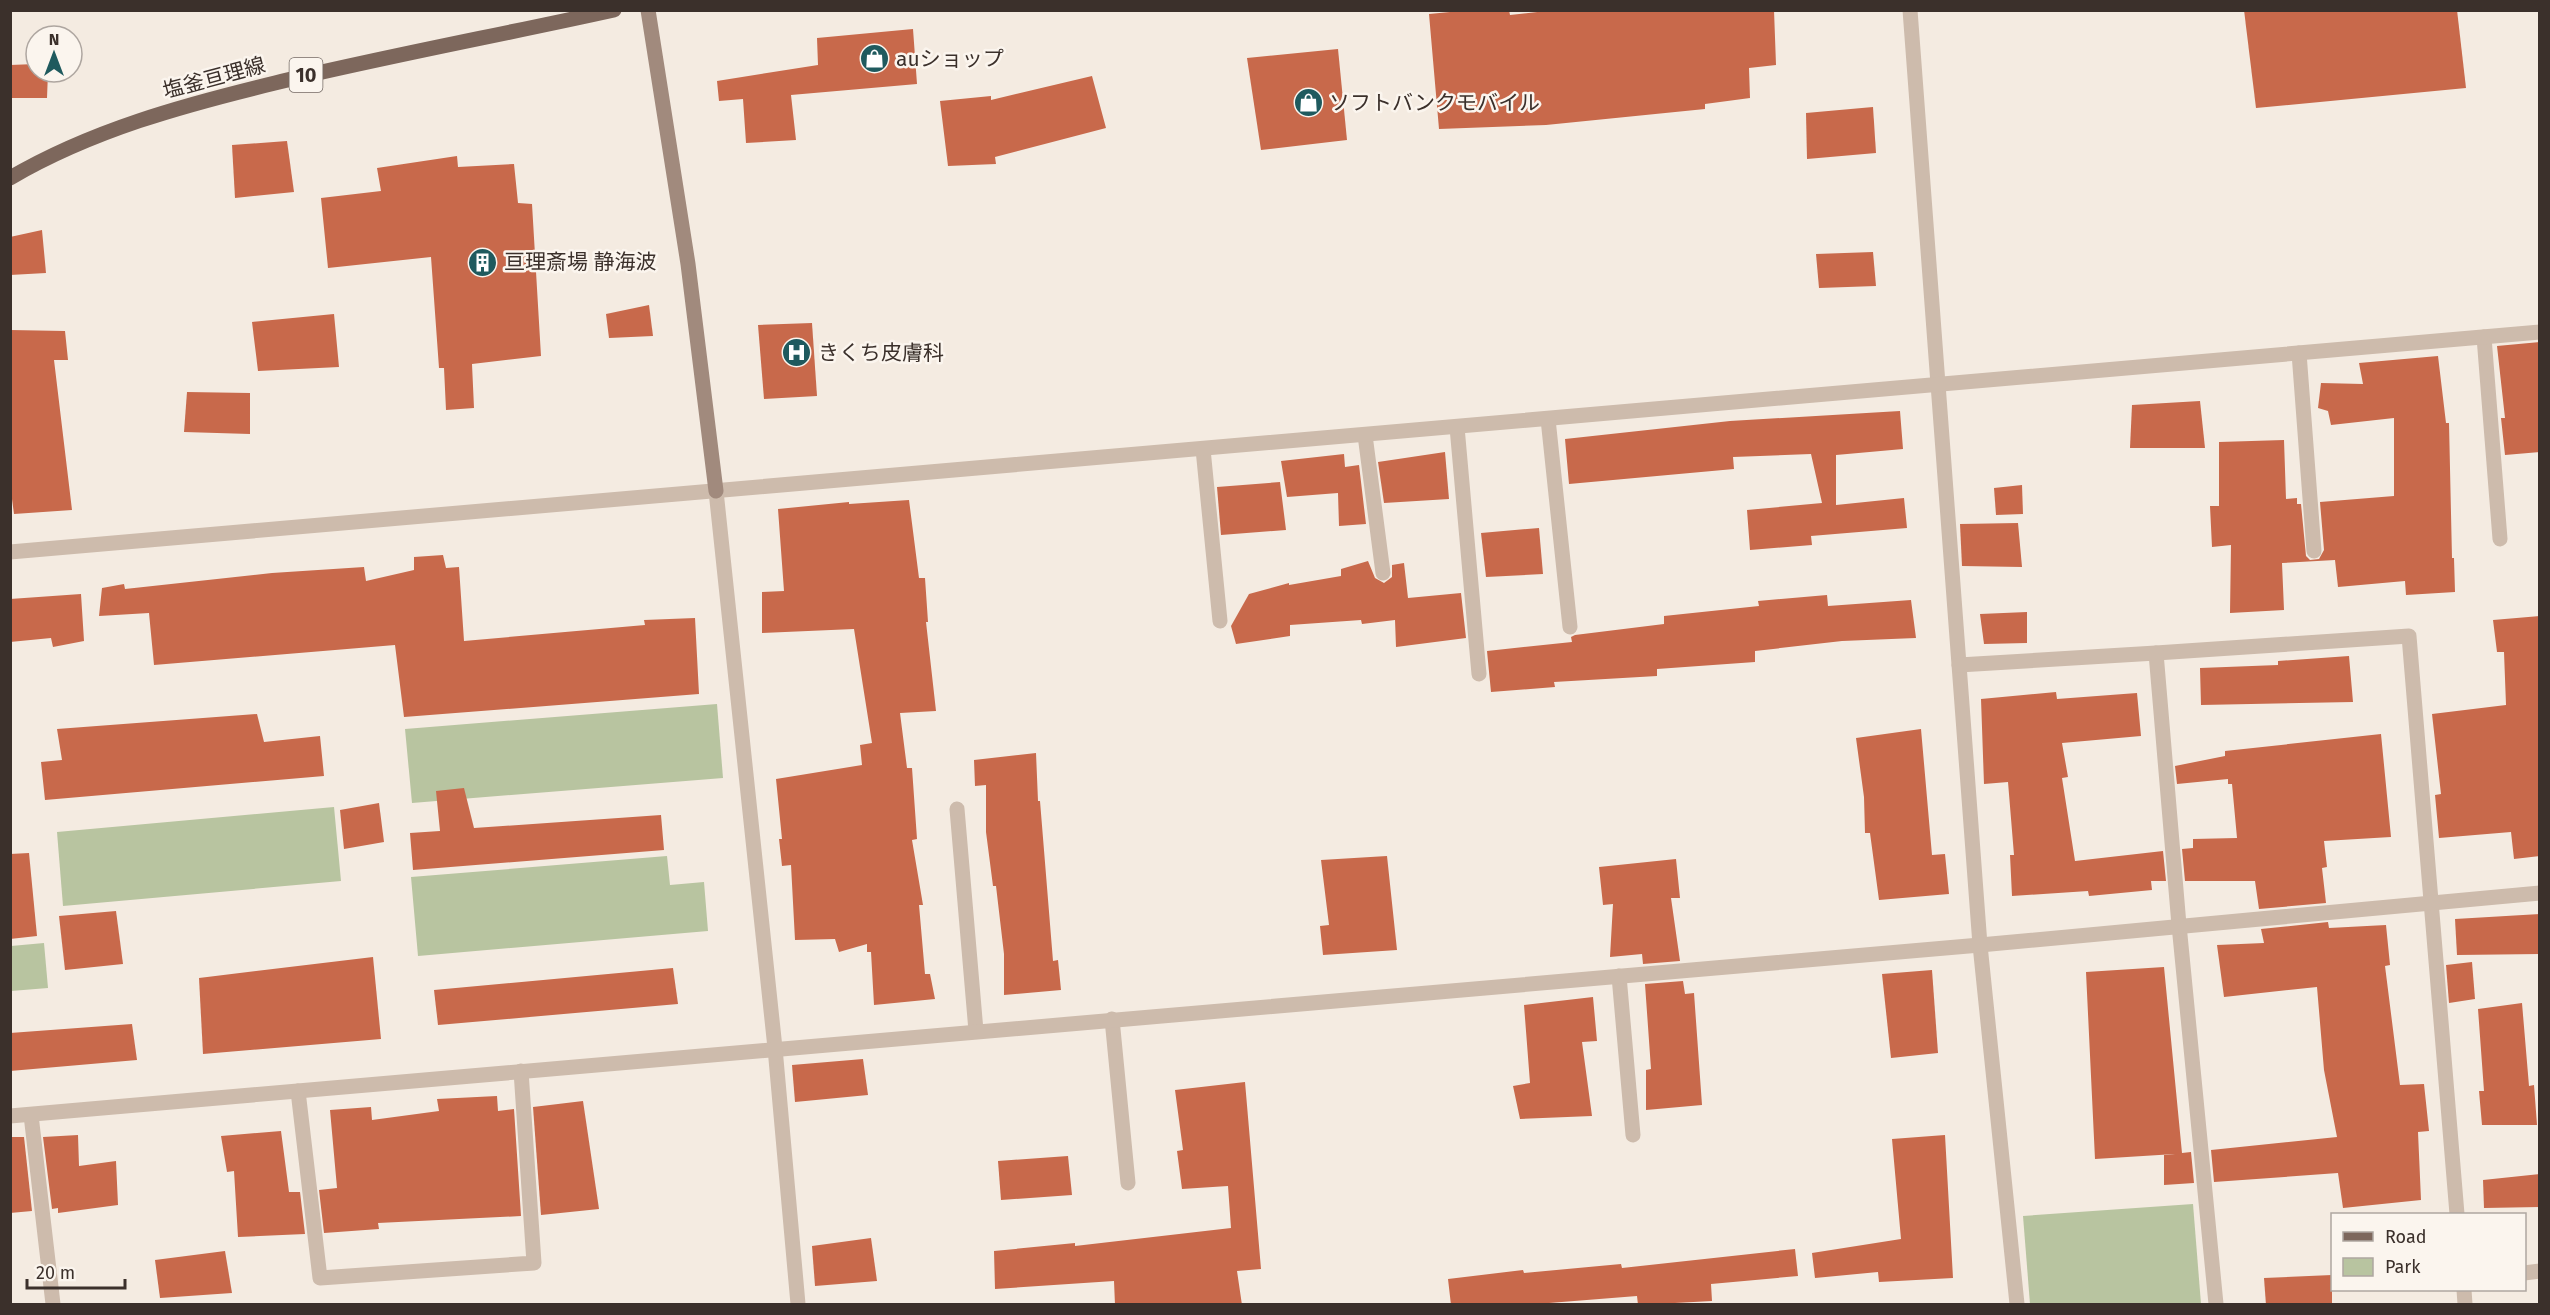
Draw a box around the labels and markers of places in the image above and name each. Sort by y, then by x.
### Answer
shop icon: auショップ [859,43,891,75]
place label: auショップ [896,46,1004,72]
shop icon: ソフトバンクモバイル [1292,87,1324,119]
place label: ソフトバンクモバイル [1329,90,1540,116]
building icon: 亘理斎場 静海波 [467,246,499,278]
place label: 亘理斎場 静海波 [504,249,657,275]
hospital icon: きくち皮膚科 [781,337,813,369]
place label: きくち皮膚科 [818,340,944,366]

